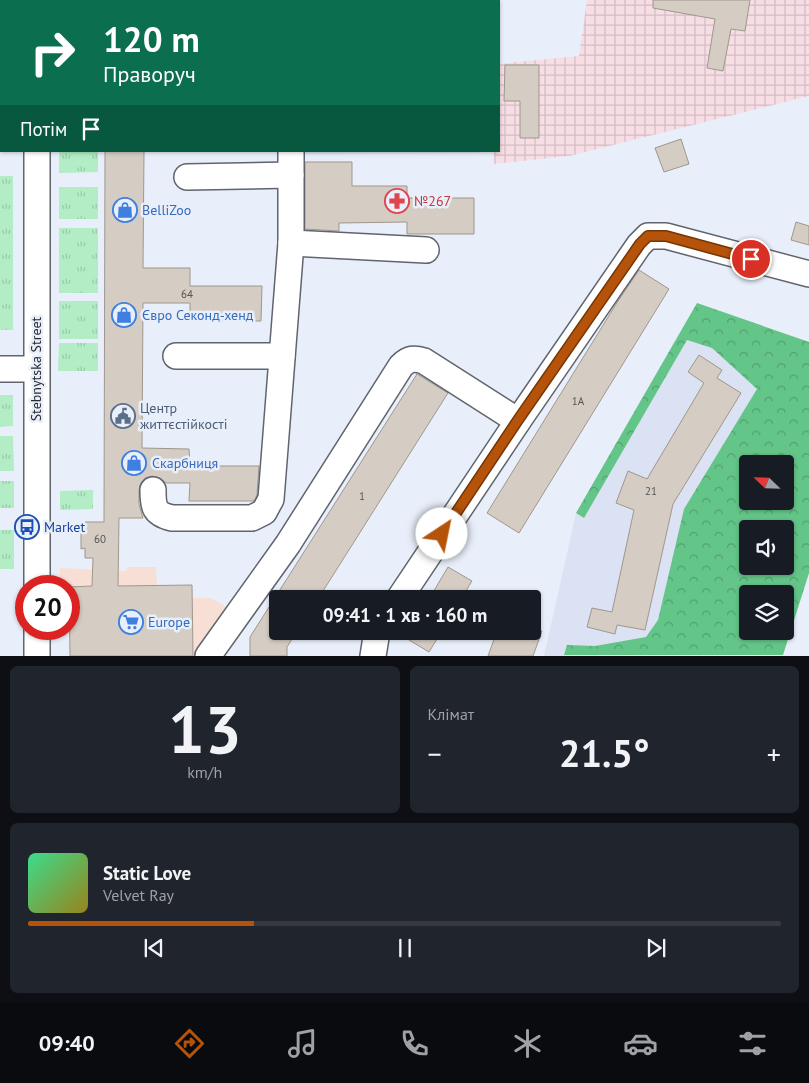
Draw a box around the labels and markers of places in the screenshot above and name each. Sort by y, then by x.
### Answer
pharmacy icon: №267 [384,188,410,214]
place label: №267 [414,192,451,210]
shop icon: BelliZoo [112,197,138,223]
place label: BelliZoo [142,201,191,219]
pin [730,238,772,280]
shop icon: Євро Секонд-хенд [111,302,137,328]
place label: Євро Секонд-хенд [142,306,254,324]
place label: Центр життєстійкості [140,399,227,433]
public building icon: Центр життєстійкості [110,403,136,429]
shop icon: Скарбниця [121,450,147,476]
place label: Скарбниця [152,454,218,472]
bus stop icon: Market [14,514,40,540]
place label: Market [44,518,85,536]
supermarket icon: Europe [118,609,144,635]
place label: Europe [148,613,190,631]

